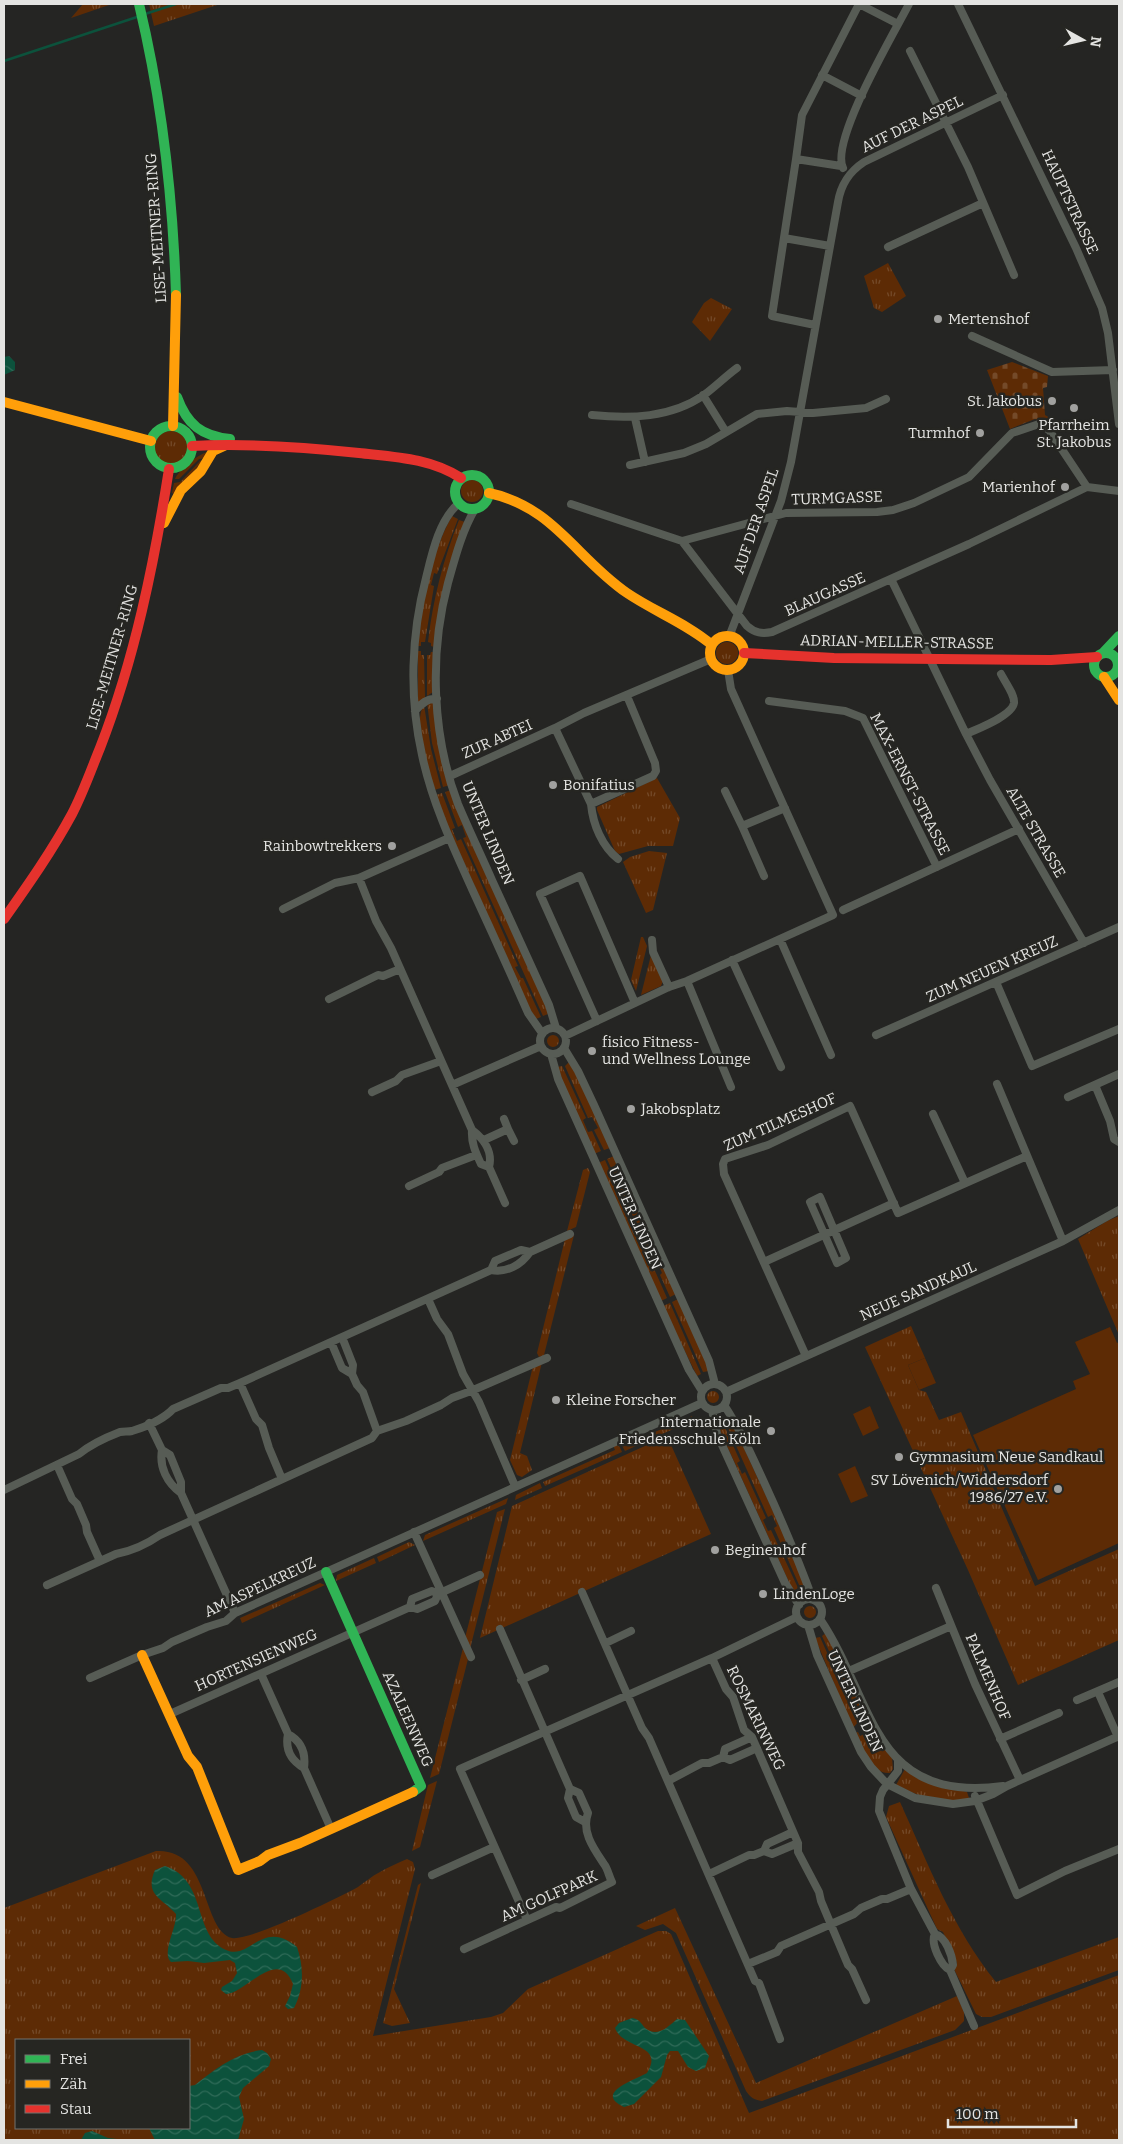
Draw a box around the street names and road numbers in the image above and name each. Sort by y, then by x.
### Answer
street label: AUF DER ASPEL [858,92,966,156]
street label: HAUPTSTRASSE [1038,147,1102,257]
street label: LISE-MEITNER-RING [142,152,170,304]
street label: AUF DER ASPEL [730,466,782,576]
street label: TURMGASSE [791,487,883,509]
street label: BLAUGASSE [782,568,868,620]
street label: LISE-MEITNER-RING [83,582,141,732]
street label: ADRIAN-MELLER-STRASSE [800,631,994,653]
street label: MAX-ERNST-STRASSE [866,710,954,858]
street label: ZUR ABTEI [459,715,535,763]
street label: UNTER LINDEN [458,779,518,888]
street label: ALTE STRASSE [1003,783,1069,881]
street label: ZUM NEUEN KREUZ [923,932,1061,1006]
street label: ZUM TILMESHOF [721,1089,840,1155]
street label: UNTER LINDEN [604,1164,666,1272]
street label: NEUE SANDKAUL [857,1257,979,1325]
street label: AM ASPELKREUZ [201,1553,319,1621]
street label: HORTENSIENWEG [192,1625,320,1695]
street label: PALMENHOF [962,1631,1015,1724]
street label: UNTER LINDEN [823,1647,887,1755]
street label: ROSMARINWEG [723,1663,789,1773]
street label: AZALEENWEG [379,1668,437,1770]
street label: AM GOLFPARK [498,1866,600,1925]

